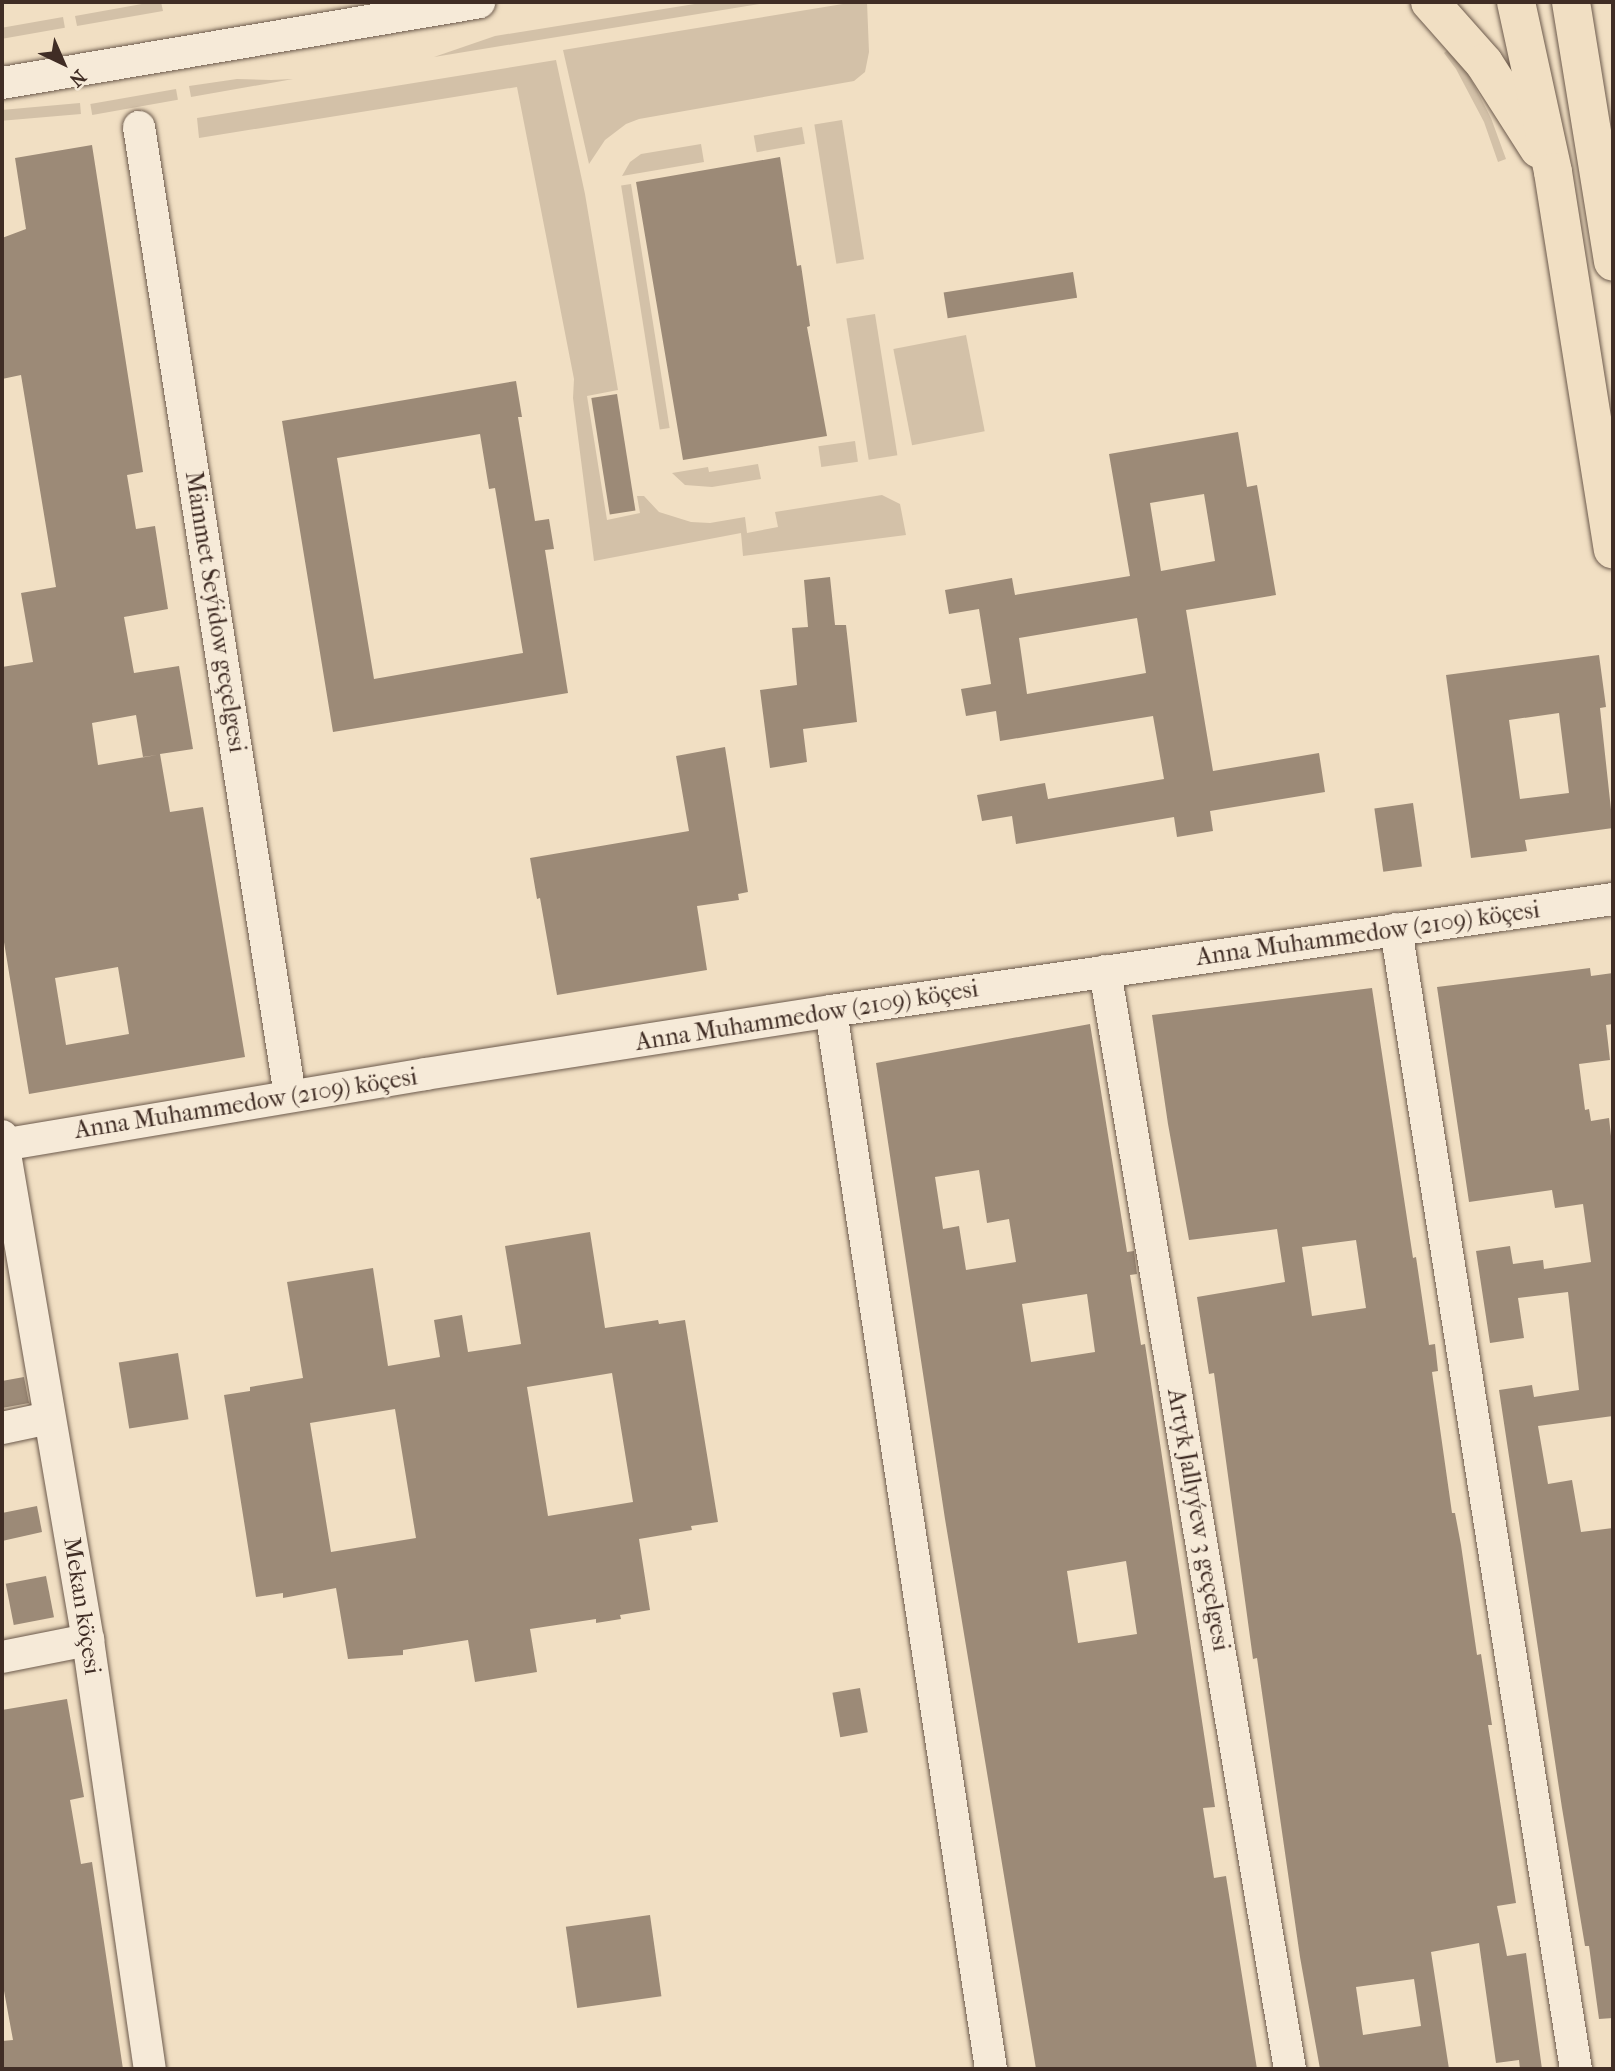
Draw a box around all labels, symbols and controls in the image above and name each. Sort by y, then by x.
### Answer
north arrow [28,28,98,98]
text: N [65,65,90,91]
street label: Mämmet Seýidow geçelgesi [179,469,251,755]
street label: Anna Muhammedow (2109) köçesi [1194,896,1542,972]
street label: Anna Muhammedow (2109) köçesi [634,975,980,1057]
street label: Anna Muhammedow (2109) köçesi [73,1063,419,1145]
street label: Artyk Jallyýew 3 geçelgesi [1161,1387,1235,1653]
street label: Mekan köçesi [57,1535,107,1677]

